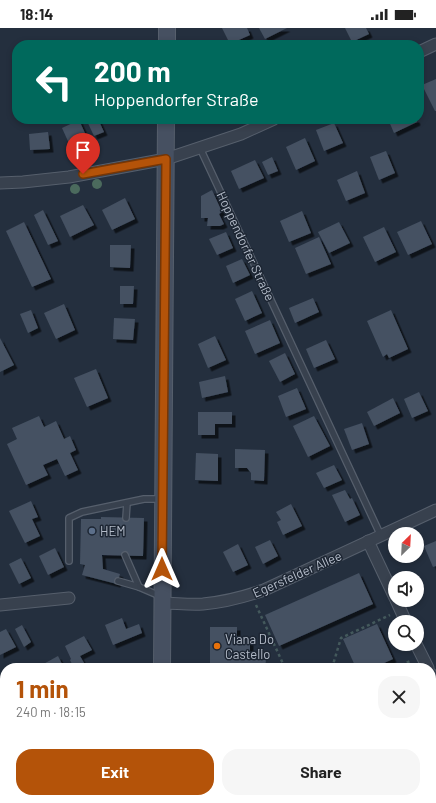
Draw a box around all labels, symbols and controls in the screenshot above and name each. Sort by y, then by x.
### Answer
text: 18:14 [20,5,53,23]
text: 200 m [94,54,171,88]
icon: left [28,56,80,108]
text: Hoppendorfer Straße [94,88,259,110]
pin [66,133,100,174]
icon: arrive [72,139,94,161]
street label: Hoppendorfer Straße [214,189,278,303]
place label: HEM [100,523,126,539]
marker: HEM [87,526,97,536]
north arrow [388,527,424,563]
map controls [388,527,424,651]
street label: Egersfelder Allee [250,547,344,601]
position arrow [141,548,183,590]
button: sound [388,571,424,607]
button: search [388,615,424,651]
place label: Viana Do Castello [225,631,274,662]
marker: Viana Do Castello [212,641,222,651]
text: 1 min [16,674,69,703]
button: close [378,676,420,718]
text: 240 m · 18:15 [16,704,86,720]
button: Exit [16,749,214,795]
button: Share [222,749,420,795]

